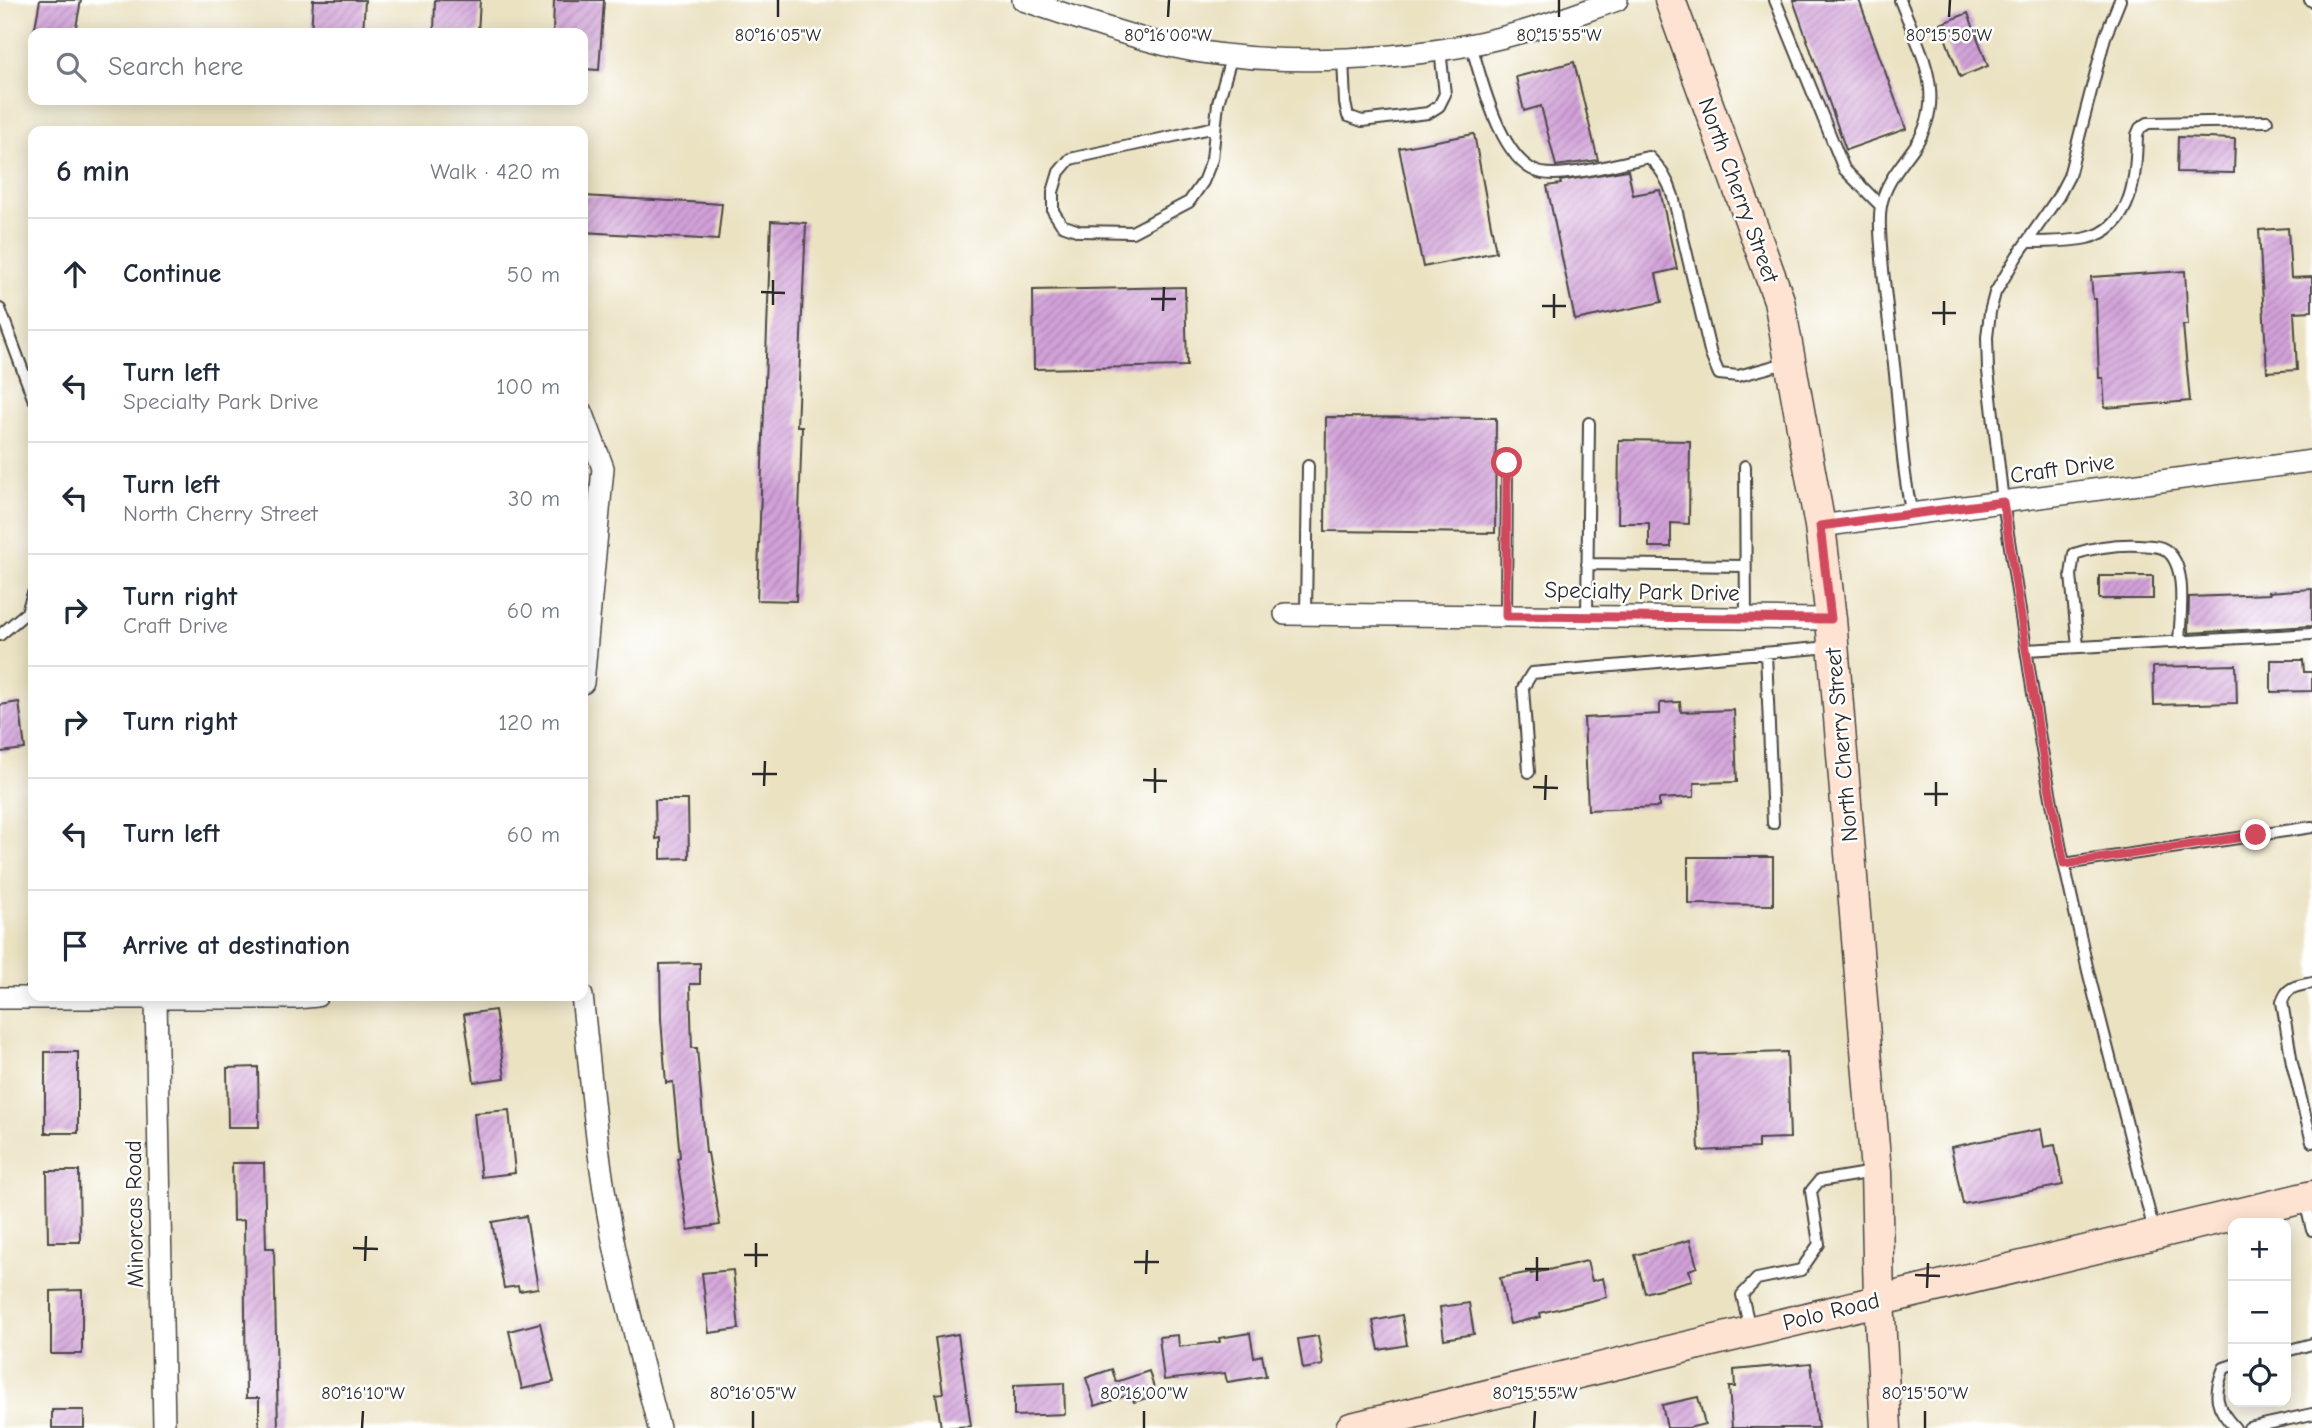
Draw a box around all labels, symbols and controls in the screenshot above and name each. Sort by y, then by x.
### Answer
text: 80°16'05"W [735,25,822,46]
text: 80°16'00"W [1124,25,1212,46]
text: 80°15'55"W [1516,25,1602,46]
text: 80°15'50"W [1906,25,1993,46]
search box [28,28,588,105]
icon: search [52,48,90,86]
text: Search here [108,52,243,82]
street label: North Cherry Street [1693,94,1785,288]
text: 6 min [56,154,130,189]
text: Walk · 420 m [430,158,560,185]
icon: ahead [56,255,94,293]
text: Continue [123,259,221,289]
text: 50 m [507,261,560,288]
text: Turn left [123,358,220,388]
icon: left [56,367,94,405]
text: 100 m [496,373,560,400]
text: Specialty Park Drive [123,388,318,415]
route start [1491,447,1522,478]
street label: Craft Drive [2008,448,2116,489]
text: Turn left [123,470,220,500]
icon: left [56,479,94,517]
text: 30 m [508,485,560,512]
text: North Cherry Street [123,500,318,527]
street label: Specialty Park Drive [1544,576,1740,607]
text: Turn right [123,582,237,612]
icon: right [56,591,94,629]
text: 60 m [507,597,560,624]
text: Craft Drive [123,612,228,639]
street label: North Cherry Street [1819,645,1863,843]
icon: right [56,703,94,741]
text: Turn right [123,707,237,737]
text: 120 m [498,709,560,736]
icon: left [56,815,94,853]
text: Turn left [123,819,220,849]
route end [2240,819,2271,850]
text: 60 m [507,821,560,848]
icon: arrive [56,927,94,965]
text: Arrive at destination [123,931,350,961]
street label: Minorcas Road [120,1140,149,1288]
map controls [2228,1218,2291,1407]
button: + [2228,1218,2291,1281]
button: − [2228,1281,2291,1344]
street label: Polo Road [1780,1286,1882,1337]
button: locate [2228,1344,2291,1407]
text: 80°16'10"W [321,1383,405,1404]
text: 80°16'05"W [710,1383,797,1404]
text: 80°16'00"W [1100,1383,1188,1404]
text: 80°15'55"W [1492,1383,1578,1404]
text: 80°15'50"W [1882,1383,1969,1404]

